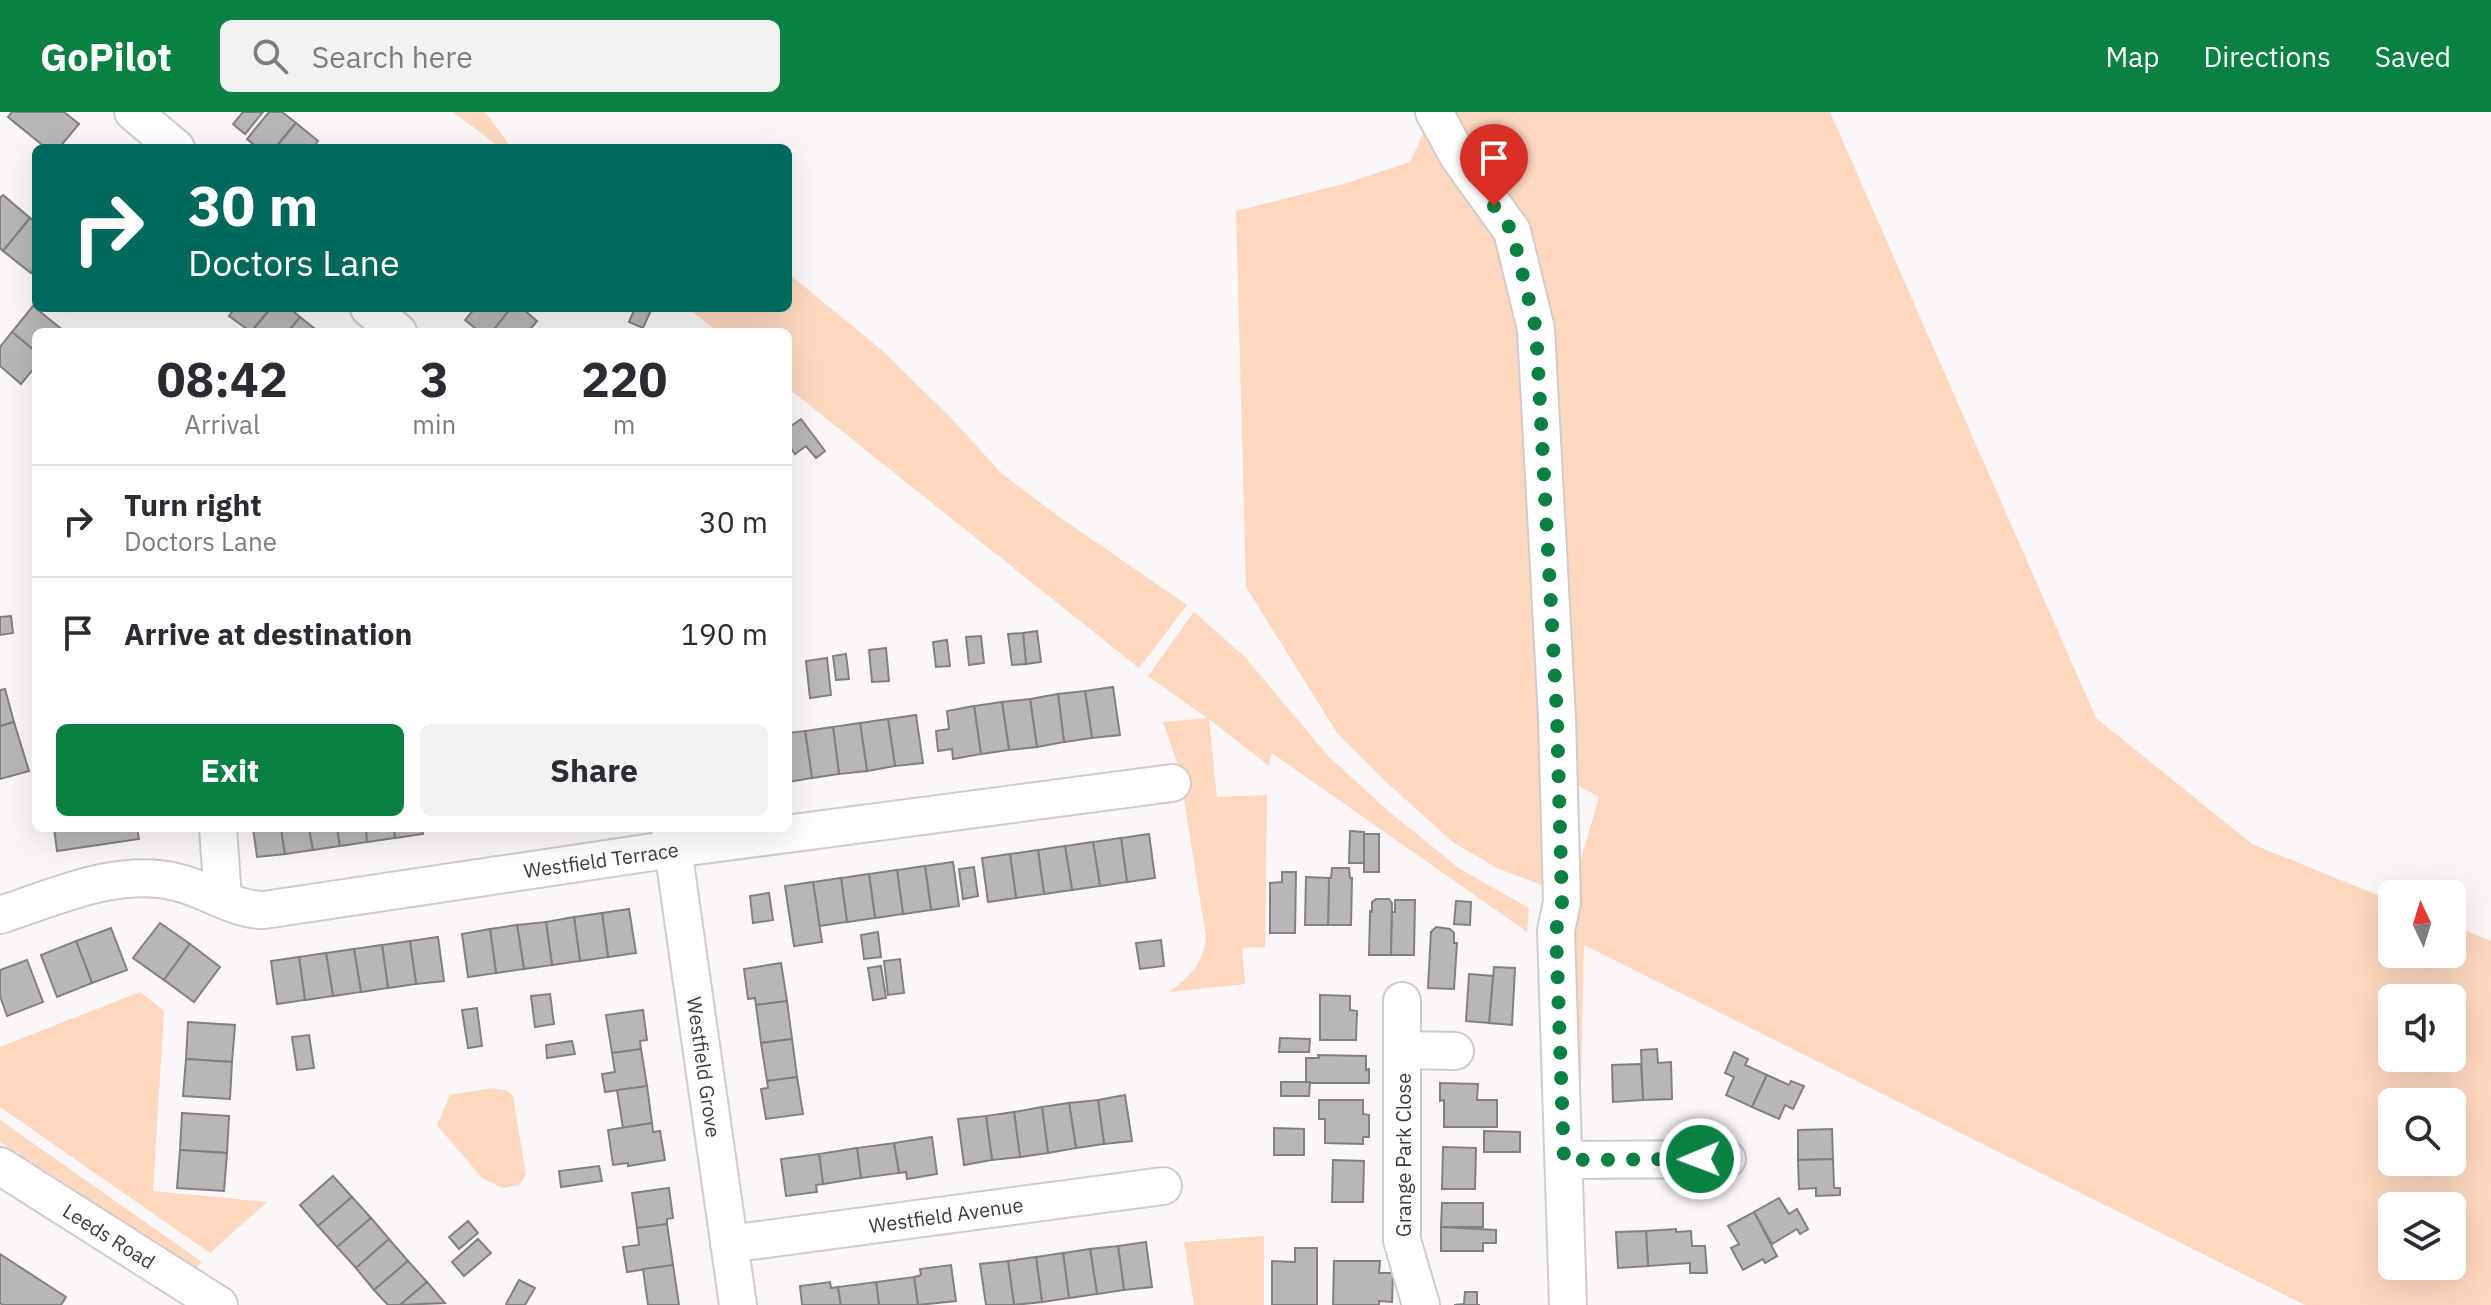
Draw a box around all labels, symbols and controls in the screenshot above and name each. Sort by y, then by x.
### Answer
search box [220,20,780,92]
text: GoPilot [40,32,172,81]
icon: search [248,34,292,78]
text: Search here [312,37,473,76]
text: Map [2105,38,2159,75]
text: Directions [2203,38,2331,75]
text: Saved [2375,38,2451,75]
pin [1460,124,1528,206]
icon: arrive [1472,136,1516,180]
text: 30 m [188,169,318,241]
icon: right [56,176,160,280]
text: Doctors Lane [188,239,400,286]
text: 08:42 [157,348,288,410]
text: 3 [420,348,449,410]
text: 220 [581,348,667,410]
text: Arrival [184,407,260,441]
text: min [412,407,456,441]
text: m [613,407,635,441]
text: Turn right [124,485,262,524]
icon: right [56,499,100,543]
text: 30 m [699,502,768,541]
text: Doctors Lane [124,524,277,558]
icon: arrive [56,611,100,655]
text: Arrive at destination [124,614,412,653]
text: 190 m [681,614,768,653]
button: Exit [56,724,404,816]
button: Share [420,724,768,816]
street label: Westfield Terrace [522,836,680,884]
north arrow [2378,880,2466,968]
map controls [2378,880,2466,1280]
button: sound [2378,984,2466,1072]
street label: Westfield Grove [681,995,727,1139]
street label: Grange Park Close [1390,1073,1417,1237]
button: search [2378,1088,2466,1176]
position arrow [1658,1117,1742,1201]
street label: Westfield Avenue [867,1191,1025,1239]
button: layers [2378,1192,2466,1280]
street label: Leeds Road [58,1197,160,1275]

